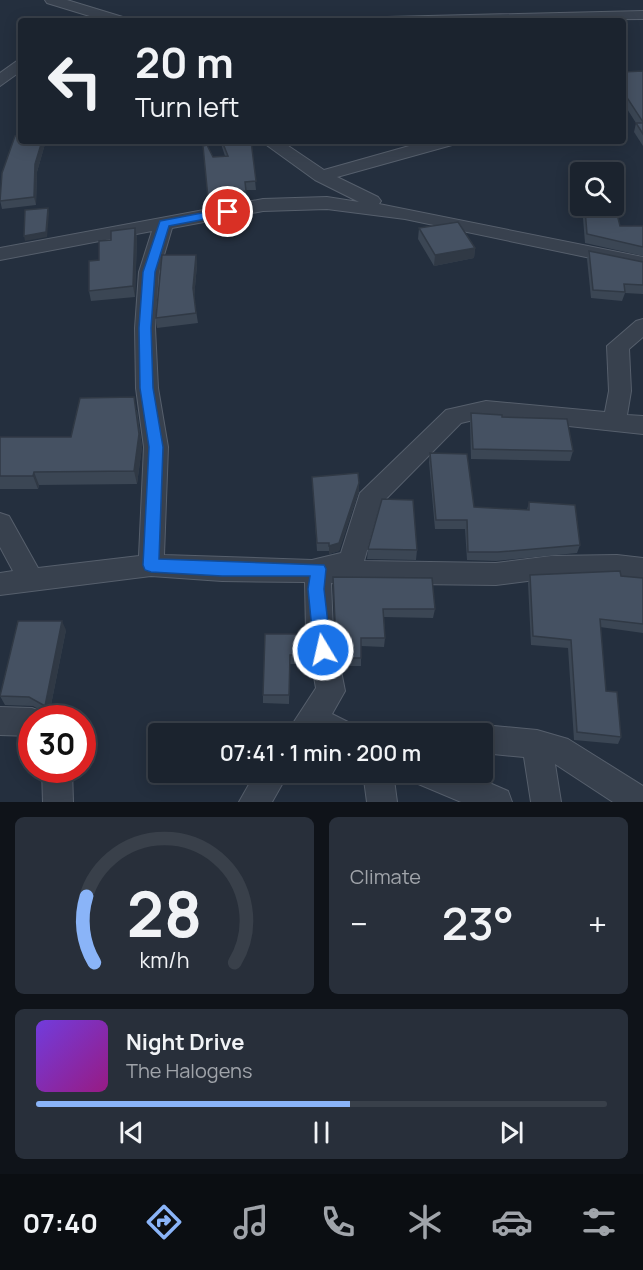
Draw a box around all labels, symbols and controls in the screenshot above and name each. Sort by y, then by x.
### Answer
text: 20 m [135,33,234,91]
icon: left [36,42,114,120]
text: Turn left [135,88,239,125]
map controls [570,162,624,216]
button: search [570,162,624,216]
pin [202,186,253,237]
icon: arrive [211,195,244,228]
position arrow [291,618,355,682]
speed limit sign: 30 [18,705,96,783]
text: 07:41 · 1 min · 200 m [220,738,421,768]
text: Climate [350,863,421,890]
text: 28 [127,870,202,956]
text: 23° [442,892,514,954]
text: − [350,901,368,946]
text: + [588,901,607,946]
text: km/h [140,945,189,974]
text: Night Drive [126,1027,245,1057]
text: The Halogens [126,1057,252,1084]
icon: previous [115,1116,148,1149]
icon: pause [305,1116,338,1149]
icon: next [495,1116,528,1149]
icon: directions [143,1201,185,1243]
icon: music [230,1201,272,1243]
icon: phone [317,1201,359,1243]
icon: climate [404,1201,446,1243]
icon: car [491,1201,533,1243]
icon: filters [578,1201,620,1243]
text: 07:40 [23,1204,98,1241]

